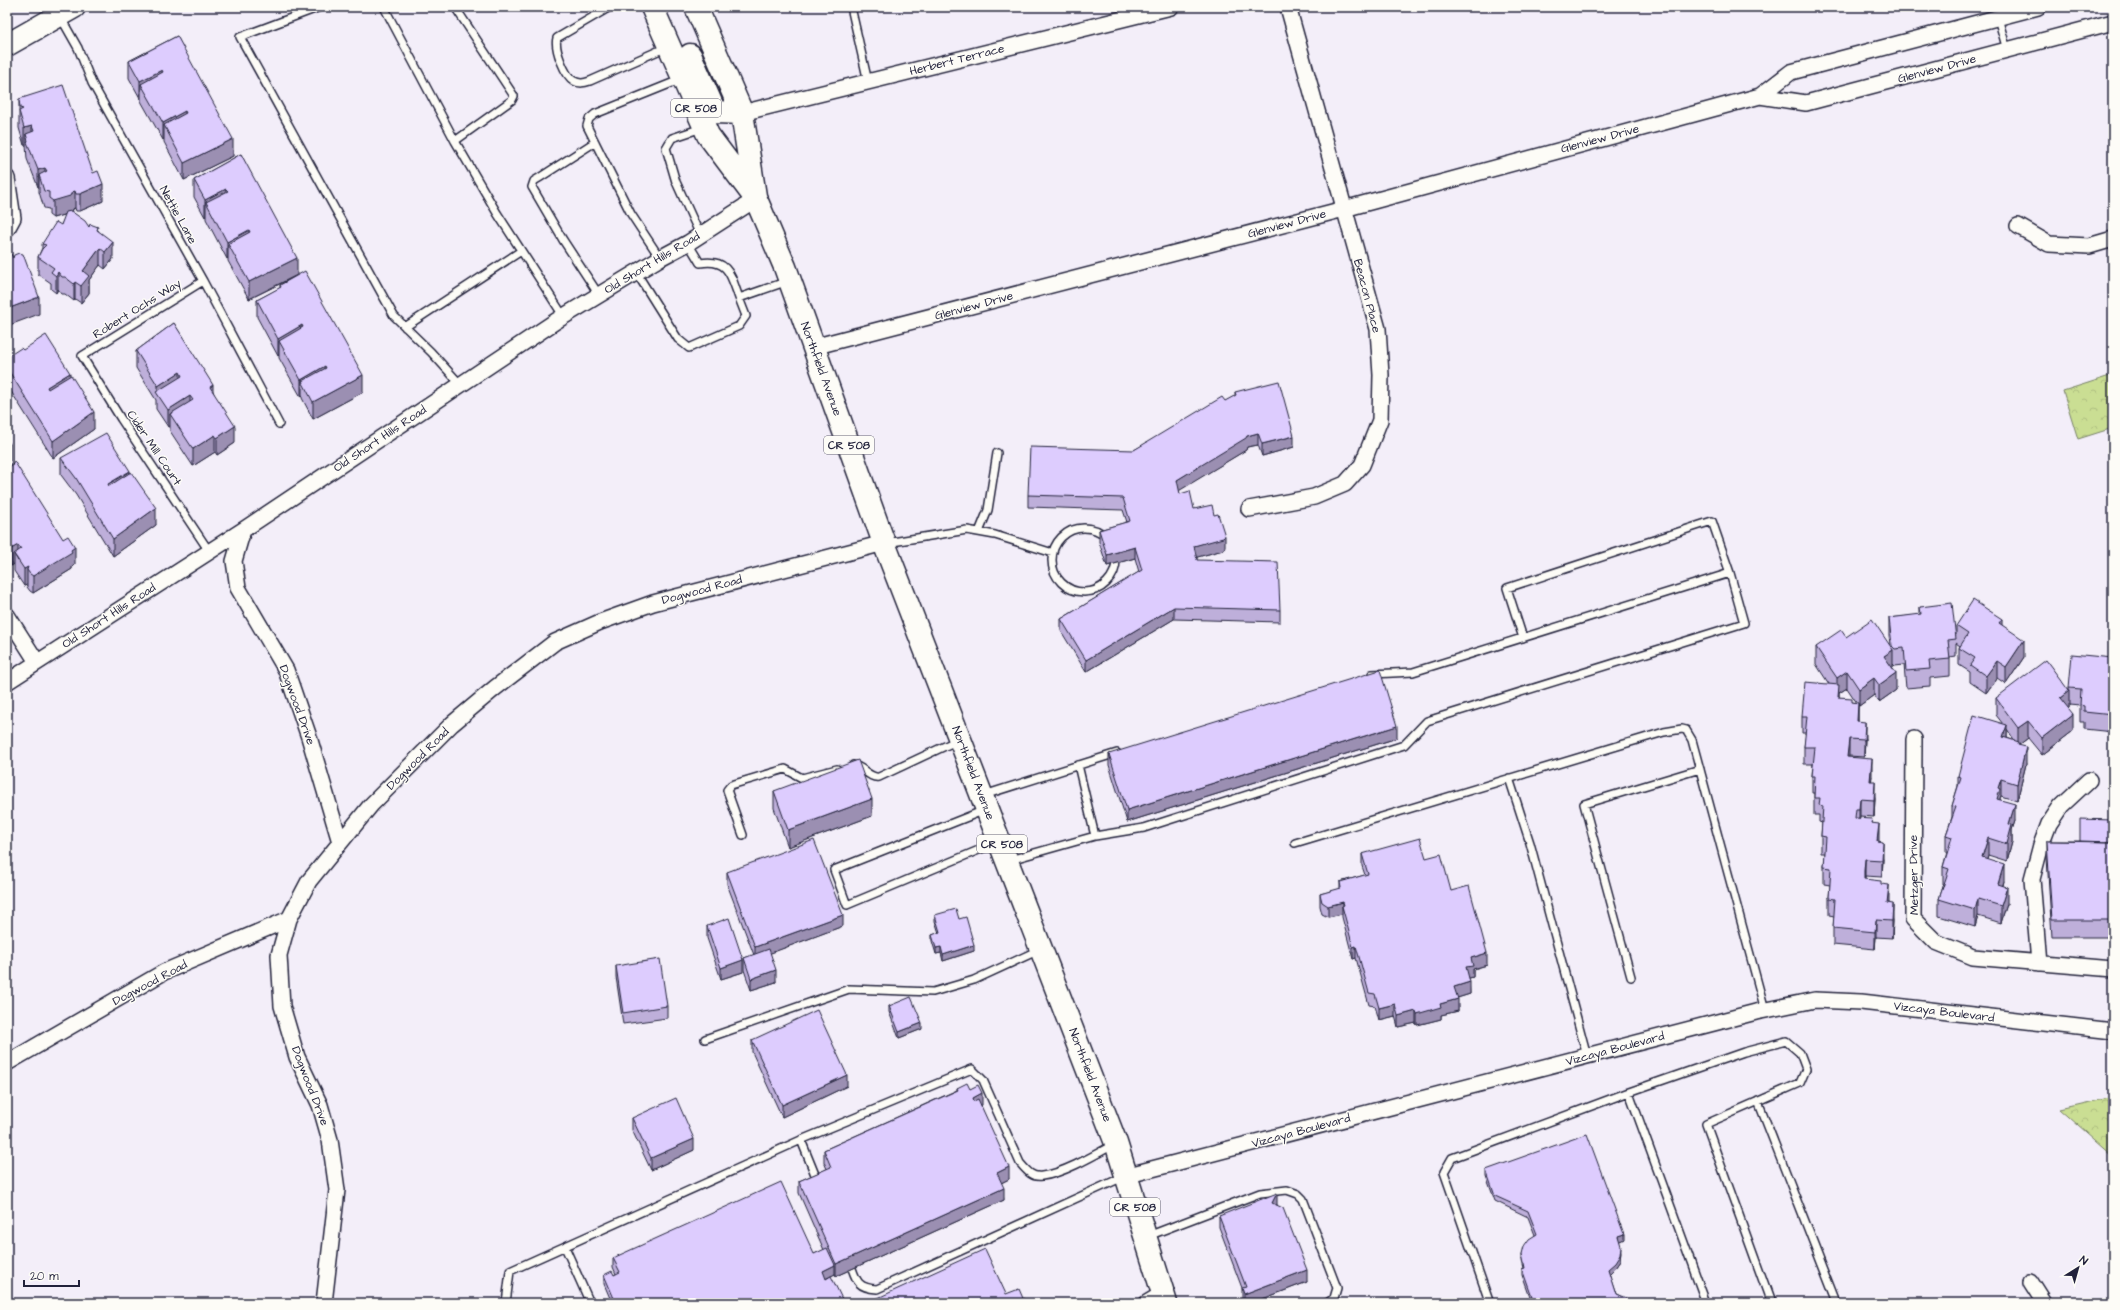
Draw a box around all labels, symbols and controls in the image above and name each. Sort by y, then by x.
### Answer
street label: Herbert Terrace [908,40,1007,80]
street label: Glenview Drive [1896,50,1979,88]
road number: CR 508 [671,99,721,117]
street label: Glenview Drive [1559,120,1642,158]
street label: Nettie Lane [155,183,201,247]
street label: Glenview Drive [1246,205,1329,243]
street label: Old Short Hills Road [601,228,703,298]
street label: Beacon Place [1349,257,1385,335]
street label: Robert Ochs Way [90,275,185,344]
street label: Glenview Drive [933,287,1016,325]
street label: Northfield Avenue [796,320,846,419]
street label: Old Short Hills Road [330,402,430,476]
street label: Cider Mill Court [122,407,186,489]
road number: CR 508 [824,436,874,454]
street label: Dogwood Road [660,571,744,610]
street label: Old Short Hills Road [59,579,159,653]
street label: Dogwood Drive [274,663,319,748]
street label: Dogwood Road [383,724,454,795]
street label: Northfield Avenue [947,724,999,823]
street label: Metzger Drive [1905,834,1924,915]
road number: CR 508 [977,835,1027,853]
street label: Dogwood Road [110,956,191,1011]
street label: Vizcaya Boulevard [1893,997,1995,1028]
street label: Northfield Avenue [1064,1026,1116,1125]
street label: Vizcaya Boulevard [1564,1028,1666,1071]
street label: Dogwood Drive [286,1044,333,1129]
street label: Vizcaya Boulevard [1250,1110,1352,1153]
road number: CR 508 [1110,1198,1160,1216]
north arrow [2058,1248,2098,1288]
text: N [2076,1252,2091,1269]
scale bar [24,1262,79,1288]
text: 20 m [30,1268,59,1285]

